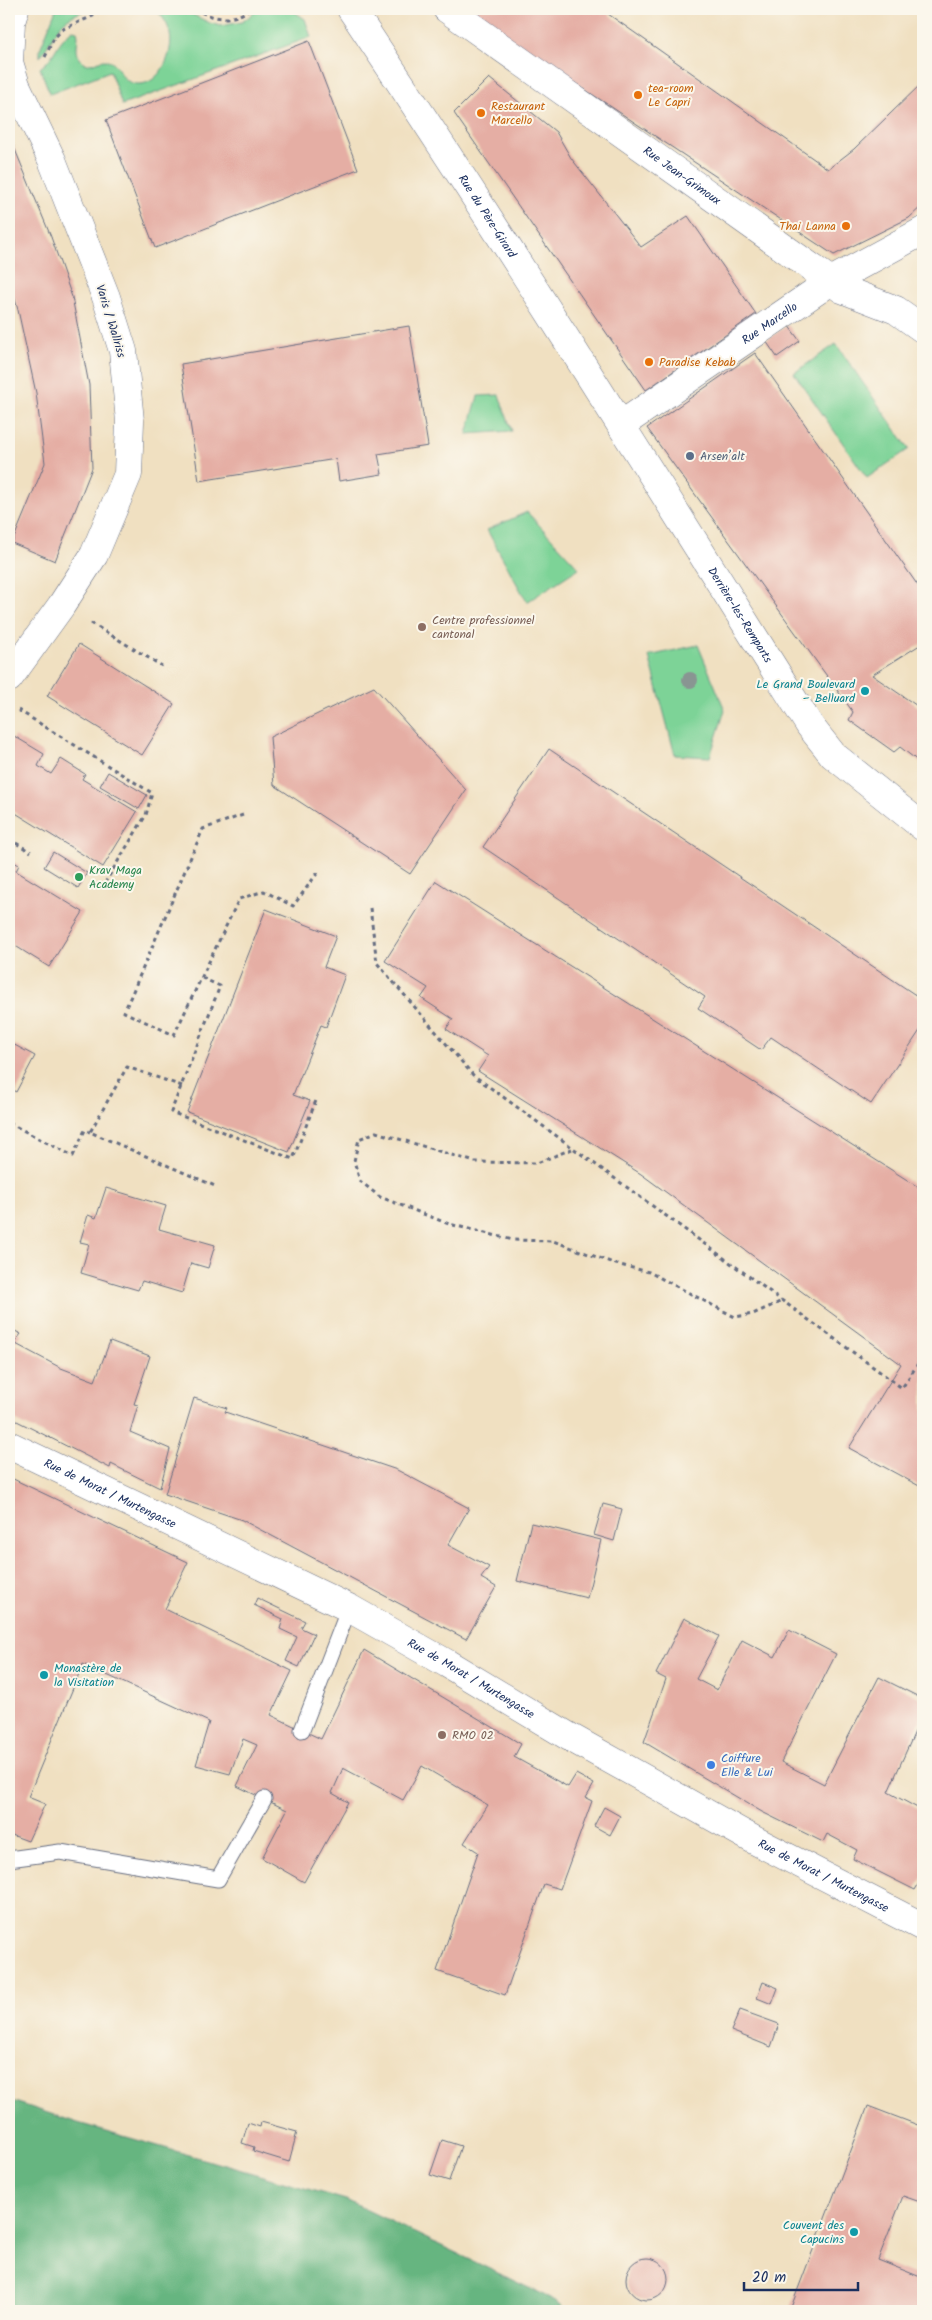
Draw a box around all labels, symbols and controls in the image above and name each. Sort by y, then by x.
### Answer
place label: tea-room Le Capri [648,79,694,112]
marker: tea-room Le Capri [632,89,644,101]
place label: Restaurant Marcello [491,97,546,130]
marker: Restaurant Marcello [475,107,487,119]
street label: Rue Jean-Grimoux [639,142,725,211]
street label: Rue du Père-Girard [453,171,522,263]
place label: Thai Lanna [779,217,836,236]
marker: Thai Lanna [840,220,852,232]
street label: Varis / Wallriss [90,282,131,360]
street label: Rue Marcello [738,298,802,350]
place label: Paradise Kebab [659,353,736,372]
marker: Paradise Kebab [643,356,655,368]
place label: Arsen’alt [700,447,745,466]
marker: Arsen’alt [684,450,696,462]
street label: Derrière-les-Remparts [702,563,777,667]
place label: Centre professionnel cantonal [432,611,535,644]
marker: Centre professionnel cantonal [416,621,428,633]
place label: Le Grand Boulevard – Belluard [756,675,856,708]
marker: Le Grand Boulevard – Belluard [859,685,871,697]
place label: Krav Maga Academy [89,861,142,894]
marker: Krav Maga Academy [73,871,85,883]
street label: Rue de Morat / Murtengasse [40,1454,180,1534]
street label: Rue de Morat / Murtengasse [404,1634,539,1724]
place label: Monastère de la Visitation [54,1659,122,1692]
marker: Monastère de la Visitation [38,1669,50,1681]
place label: RMO 02 [452,1726,494,1745]
marker: RMO 02 [436,1729,448,1741]
place label: Coiffure Elle & Lui [721,1749,774,1782]
marker: Coiffure Elle & Lui [705,1759,717,1771]
street label: Rue de Morat / Murtengasse [754,1835,893,1918]
place label: Couvent des Capucins [783,2216,844,2249]
marker: Couvent des Capucins [848,2226,860,2238]
scale bar [744,2260,858,2292]
text: 20 m [752,2266,786,2290]

